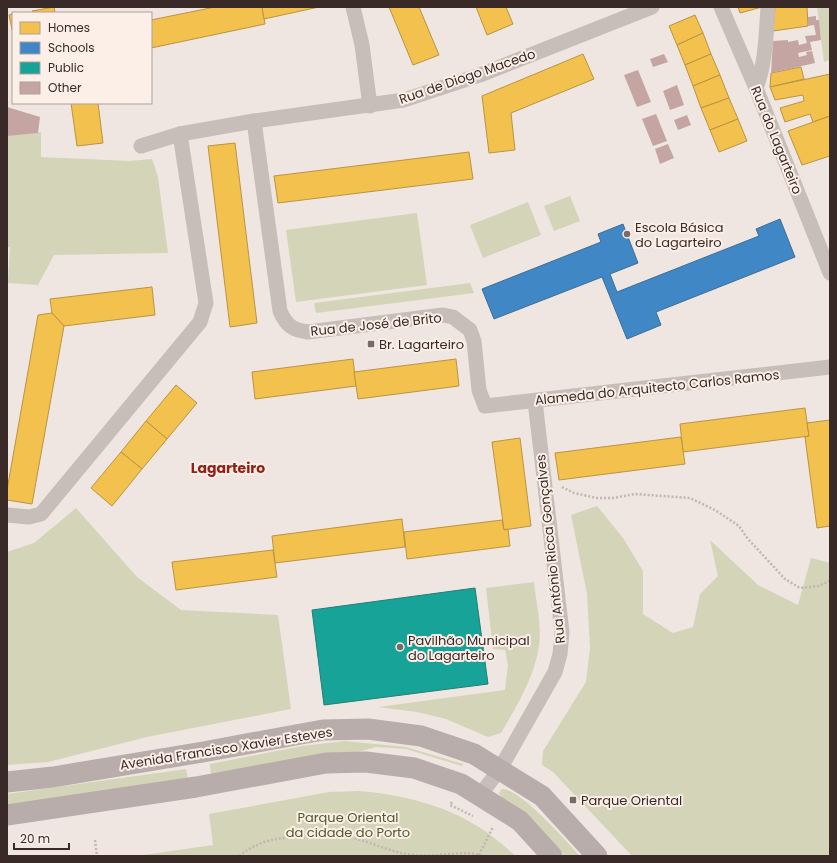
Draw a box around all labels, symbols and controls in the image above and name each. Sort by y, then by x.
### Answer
legend [12,12,152,104]
text: Homes [48,19,90,36]
text: Schools [48,39,95,56]
street label: Rua de Diogo Macedo [396,44,538,109]
text: Public [48,59,84,76]
text: Other [48,79,82,96]
street label: Rua do Lagarteiro [746,83,807,197]
place label: Escola Básica do Lagarteiro [635,218,724,252]
marker: Escola Básica do Lagarteiro [622,229,632,239]
street label: Rua de José de Brito [310,308,443,341]
place label: Br. Lagarteiro [379,335,464,354]
marker: Br. Lagarteiro [366,339,376,349]
street label: Alameda do Arquitecto Carlos Ramos [534,365,780,410]
street label: Rua António Ricca Gonçalves [531,453,570,644]
district label: Lagarteiro [191,458,265,478]
place label: Pavilhão Municipal do Lagarteiro [408,631,530,665]
marker: Pavilhão Municipal do Lagarteiro [395,642,405,652]
street label: Avenida Francisco Xavier Esteves [118,722,334,775]
place label: Parque Oriental [581,791,682,810]
marker: Parque Oriental [568,795,578,805]
park label: Parque Oriental da cidade do Porto [286,808,410,842]
scale bar [14,825,69,851]
text: 20 m [20,830,50,847]

